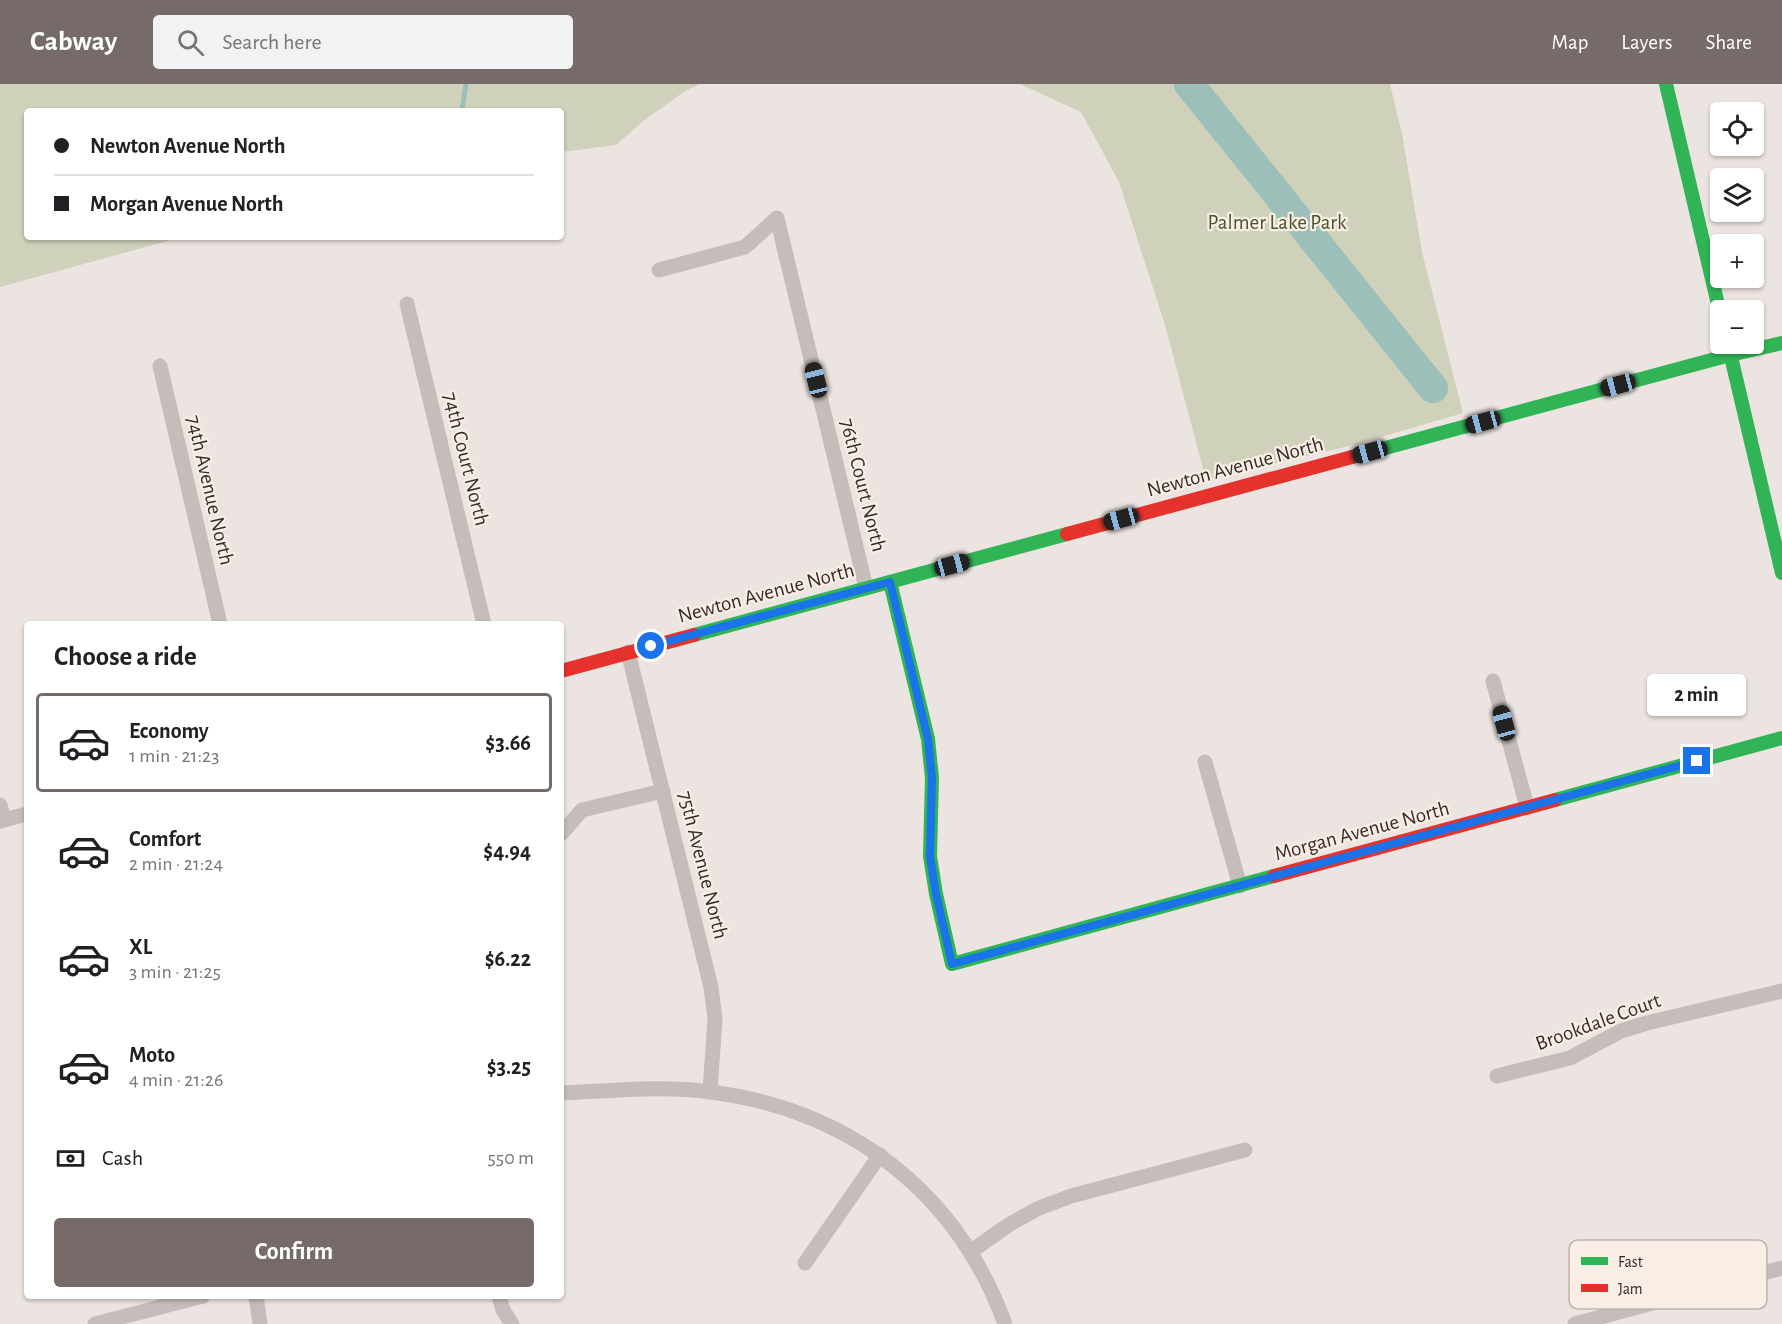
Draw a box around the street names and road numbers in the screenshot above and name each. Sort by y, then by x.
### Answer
street label: 74th Court North [439,390,493,528]
street label: 74th Avenue North [183,413,237,567]
street label: 76th Court North [836,416,890,554]
street label: Newton Avenue North [1145,433,1325,501]
street label: Newton Avenue North [676,559,856,627]
street label: 75th Avenue North [674,789,732,941]
street label: Morgan Avenue North [1272,798,1452,864]
street label: Brookdale Court [1533,990,1664,1054]

